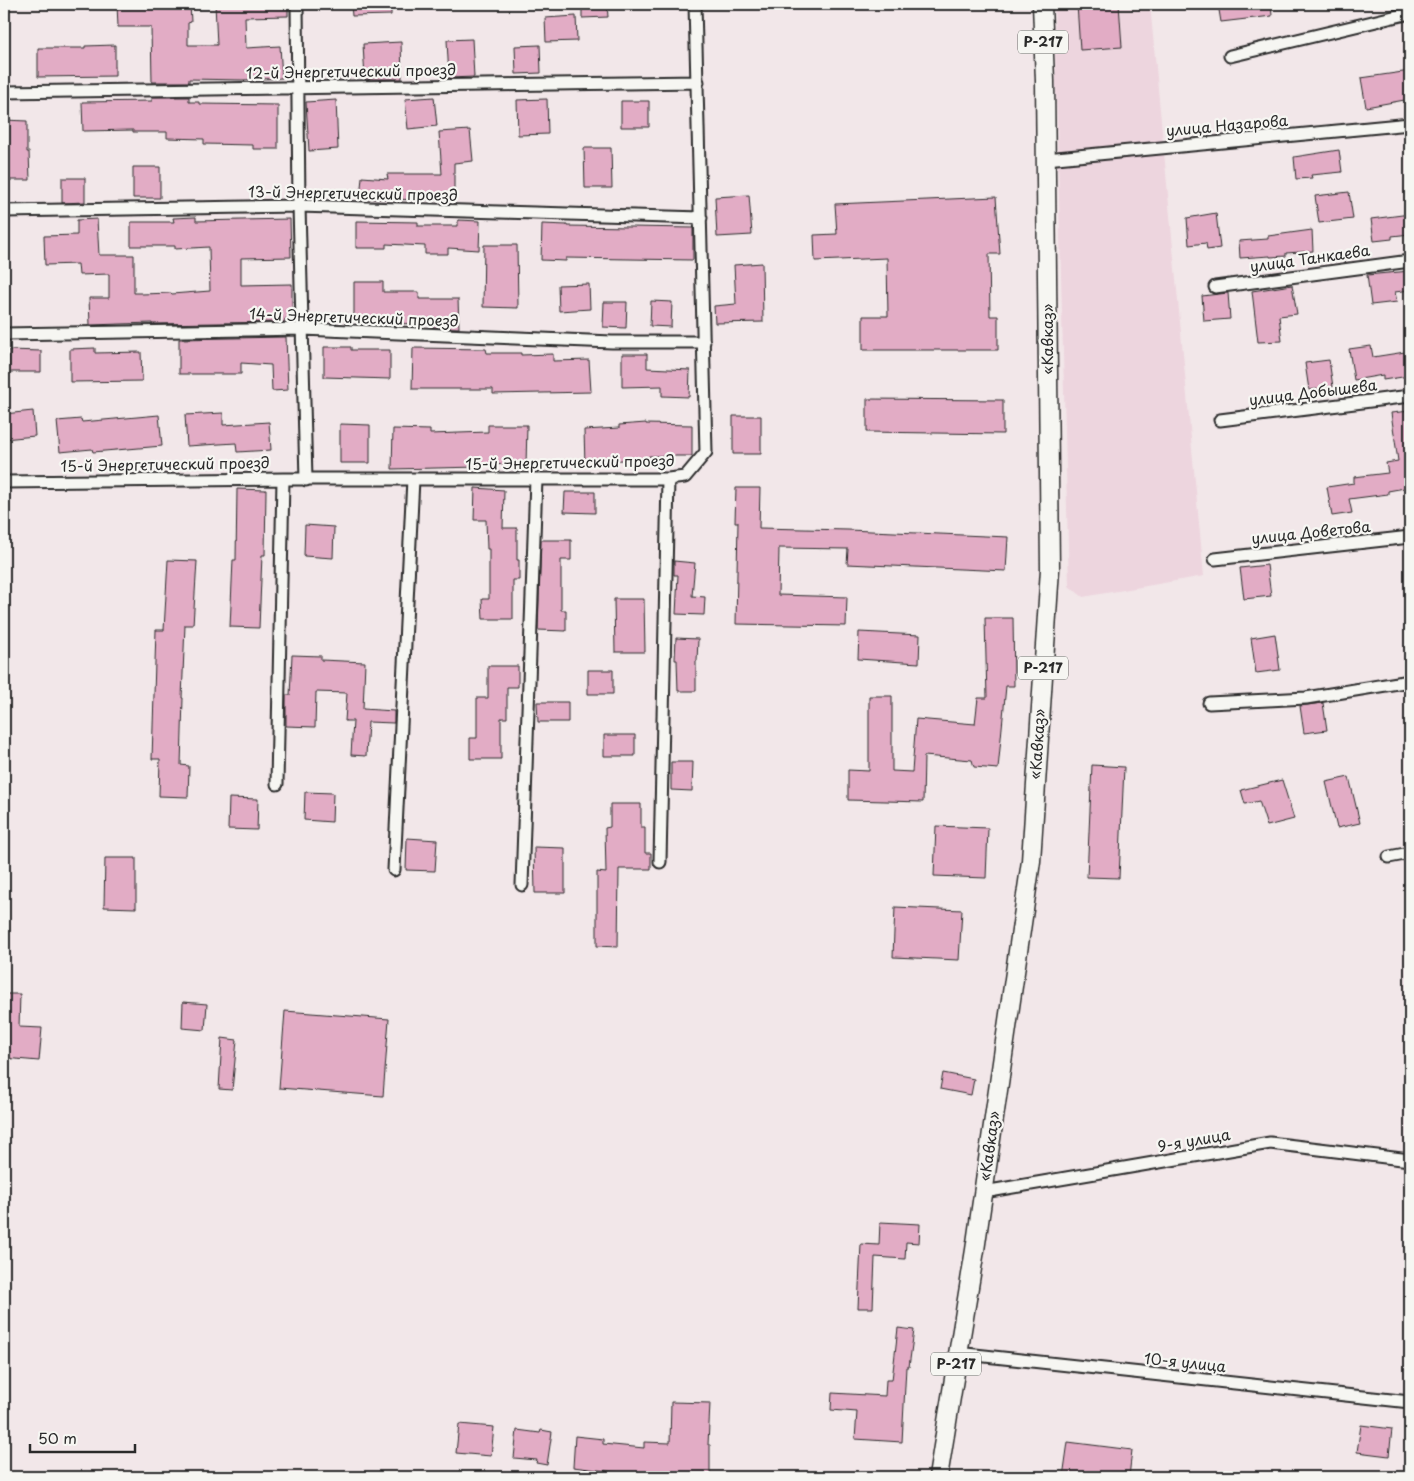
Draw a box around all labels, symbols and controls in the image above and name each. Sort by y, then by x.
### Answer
road number: Р-217 [1018,31,1068,54]
street label: 12-й Энергетический проезд [246,57,456,84]
street label: улица Назарова [1165,108,1290,141]
street label: 13-й Энергетический проезд [248,179,458,206]
street label: улица Танкаева [1248,238,1372,277]
street label: 14-й Энергетический проезд [249,301,459,332]
street label: «Кавказ» [1035,303,1058,374]
street label: улица Добышева [1248,372,1379,411]
street label: 15-й Энергетический проезд [465,448,675,475]
street label: 15-й Энергетический проезд [60,450,270,477]
street label: улица Доветова [1250,514,1372,549]
road number: Р-217 [1018,656,1068,680]
street label: «Кавказ» [1023,707,1050,780]
street label: «Кавказ» [972,1109,1005,1182]
street label: 9-я улица [1156,1122,1232,1157]
street label: 10-я улица [1143,1346,1228,1377]
road number: Р-217 [931,1352,981,1376]
scale bar [30,1421,135,1453]
text: 50 m [38,1426,77,1449]

